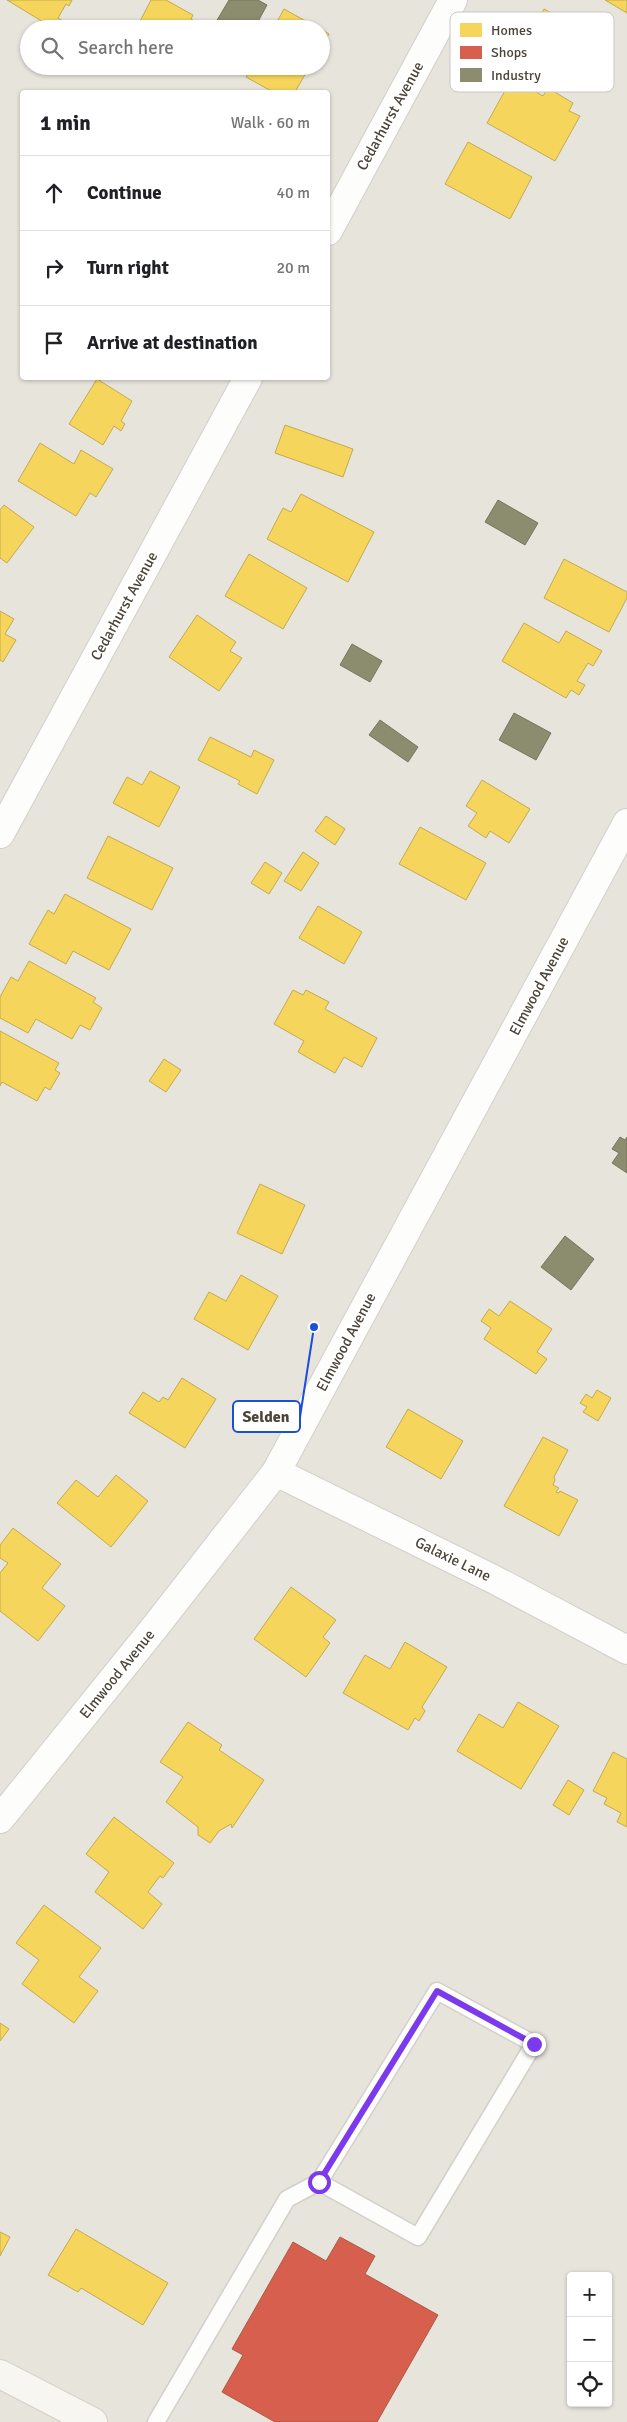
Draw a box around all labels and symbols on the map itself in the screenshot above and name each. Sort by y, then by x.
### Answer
legend [450,12,614,92]
text: Homes [491,22,532,39]
text: Shops [491,44,527,61]
street label: Cedarhurst Avenue [353,59,427,173]
text: Industry [491,67,541,84]
street label: Cedarhurst Avenue [87,549,161,663]
street label: Elmwood Avenue [505,934,573,1038]
street label: Elmwood Avenue [312,1290,380,1394]
callout: Selden [233,1401,300,1432]
text: Selden [242,1407,290,1427]
street label: Galaxie Lane [412,1533,494,1585]
street label: Elmwood Avenue [76,1626,158,1722]
route end [523,2033,546,2056]
route start [308,2171,331,2194]

